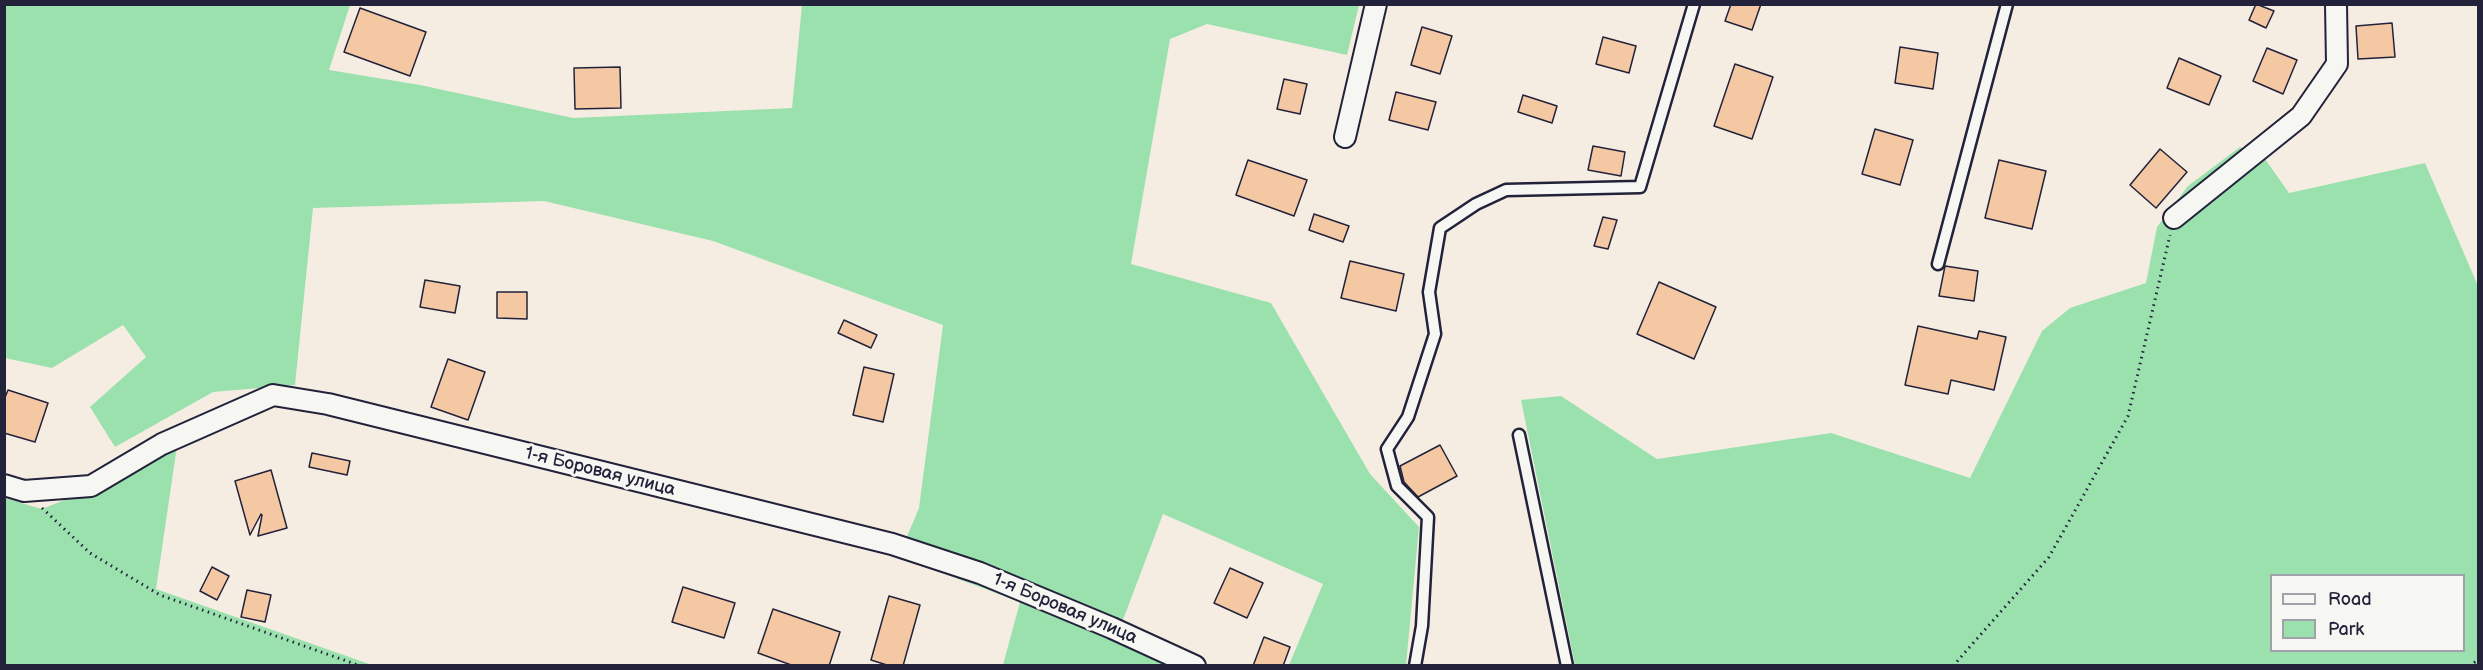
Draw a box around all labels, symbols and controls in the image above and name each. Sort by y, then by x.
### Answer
street label: 1-я Боровая улица [522,443,678,501]
street label: 1-я Боровая улица [990,569,1140,649]
legend [2270,574,2465,652]
text: Road [2328,589,2372,610]
text: Park [2328,619,2364,640]

